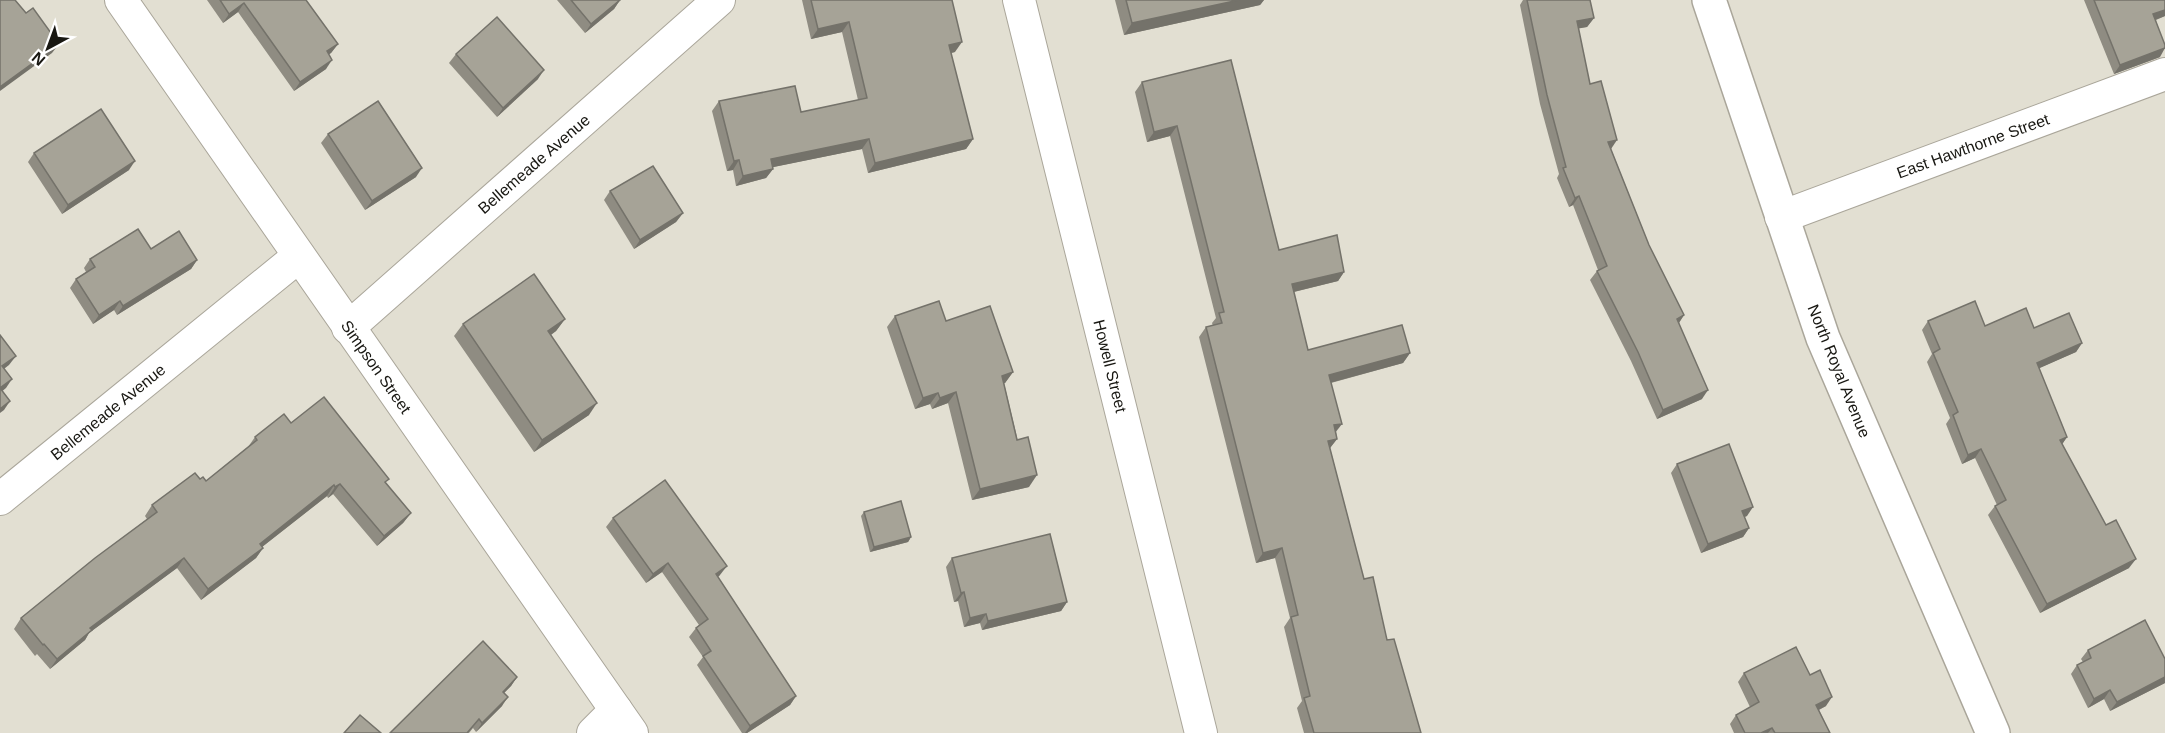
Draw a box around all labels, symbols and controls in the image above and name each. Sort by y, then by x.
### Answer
north arrow [18,18,78,78]
text: N [29,49,48,69]
street label: East Hawthorne Street [1894,110,2052,182]
street label: Bellemeade Avenue [475,111,593,217]
street label: North Royal Avenue [1805,302,1874,440]
street label: Simpson Street [338,317,415,417]
street label: Howell Street [1090,318,1130,415]
street label: Bellemeade Avenue [47,361,169,463]

